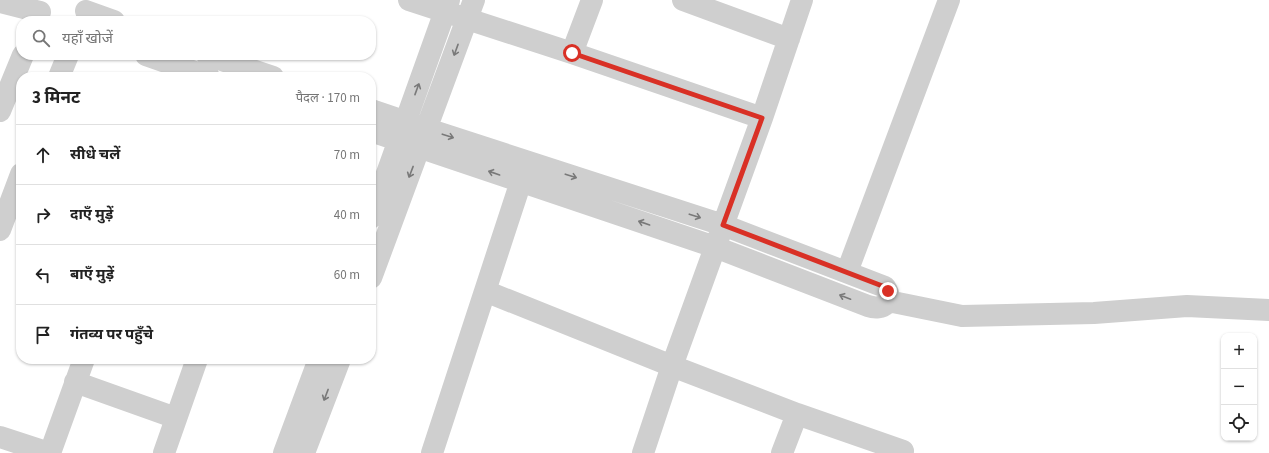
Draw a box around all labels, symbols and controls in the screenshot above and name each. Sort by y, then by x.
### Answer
search box [16,16,376,60]
icon: search [30,27,52,49]
text: यहाँ खोजें [62,28,113,49]
one-way arrow [451,43,459,55]
route start [563,44,581,62]
one-way arrow [413,83,421,95]
text: 3 मिनट [32,86,80,110]
text: पैदल · 170 m [296,89,360,107]
one-way arrow [441,133,454,140]
icon: ahead [32,144,54,166]
text: सीधे चलें [70,144,120,165]
text: 70 m [334,146,360,164]
one-way arrow [406,165,414,177]
one-way arrow [489,168,501,176]
one-way arrow [565,173,578,180]
icon: right [32,204,54,226]
text: दाएँ मुड़ें [70,204,113,225]
text: 40 m [334,206,360,224]
one-way arrow [688,213,701,220]
one-way arrow [638,219,651,226]
icon: left [32,264,54,286]
text: बाएँ मुड़ें [70,264,114,285]
text: 60 m [334,266,360,284]
route end [879,282,897,300]
one-way arrow [839,293,851,301]
icon: arrive [32,324,54,346]
text: गंतव्य पर पहुँचे [70,324,153,345]
map controls [1221,333,1257,441]
button: + [1221,333,1257,369]
button: − [1221,369,1257,405]
one-way arrow [322,389,330,401]
button: locate [1221,405,1257,441]

